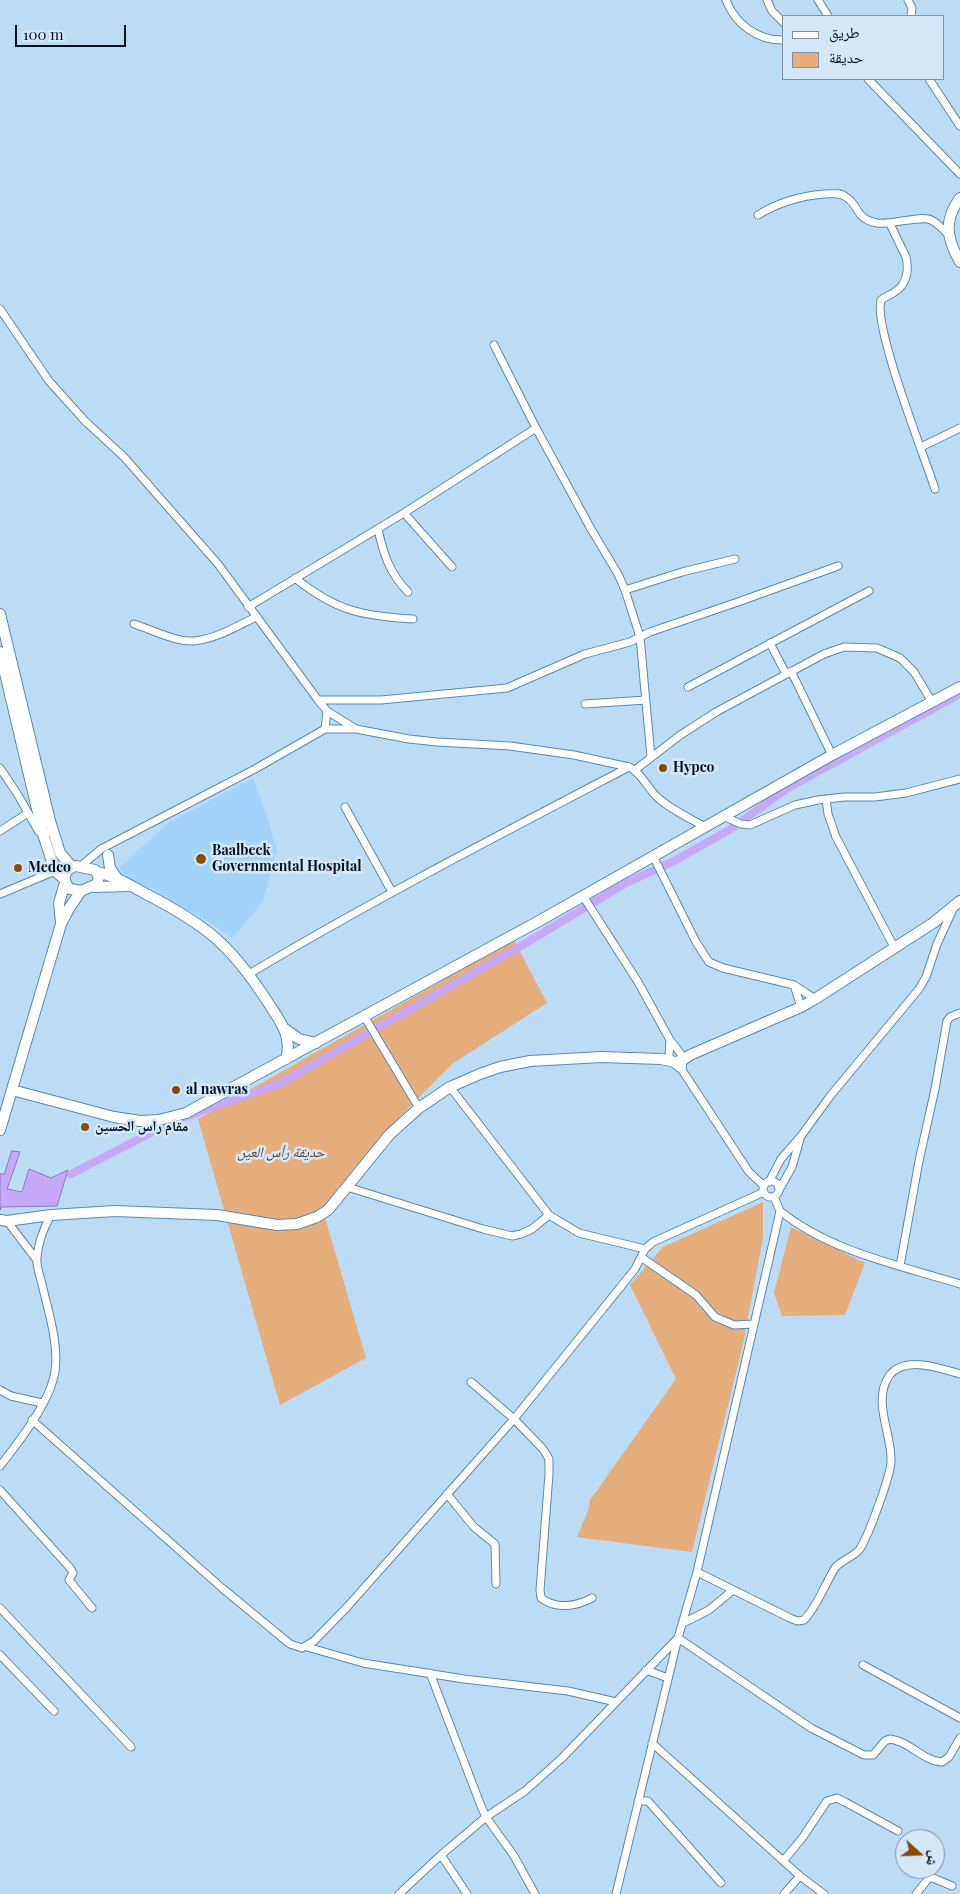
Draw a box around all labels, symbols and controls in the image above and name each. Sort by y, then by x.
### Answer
scale bar [18,15,129,47]
legend [782,15,945,80]
text: طريق [829,22,860,42]
text: 100 m [23,24,64,44]
text: حديقة [829,47,863,67]
place label: Hypco [673,760,714,776]
marker: Hypco [657,762,669,774]
place label: Baalbeck Governmental Hospital [212,843,362,876]
marker: Baalbeck Governmental Hospital [194,852,208,866]
place label: Medco [28,860,71,876]
marker: Medco [12,862,24,874]
place label: al nawras [186,1082,248,1098]
marker: al nawras [170,1084,182,1096]
place label: مقام راس الحسين [95,1119,188,1135]
marker: مقام راس الحسين [79,1121,91,1133]
park label: حديقة رأس العين [237,1145,325,1161]
north arrow [895,1829,945,1879]
text: ش [922,1849,945,1869]

